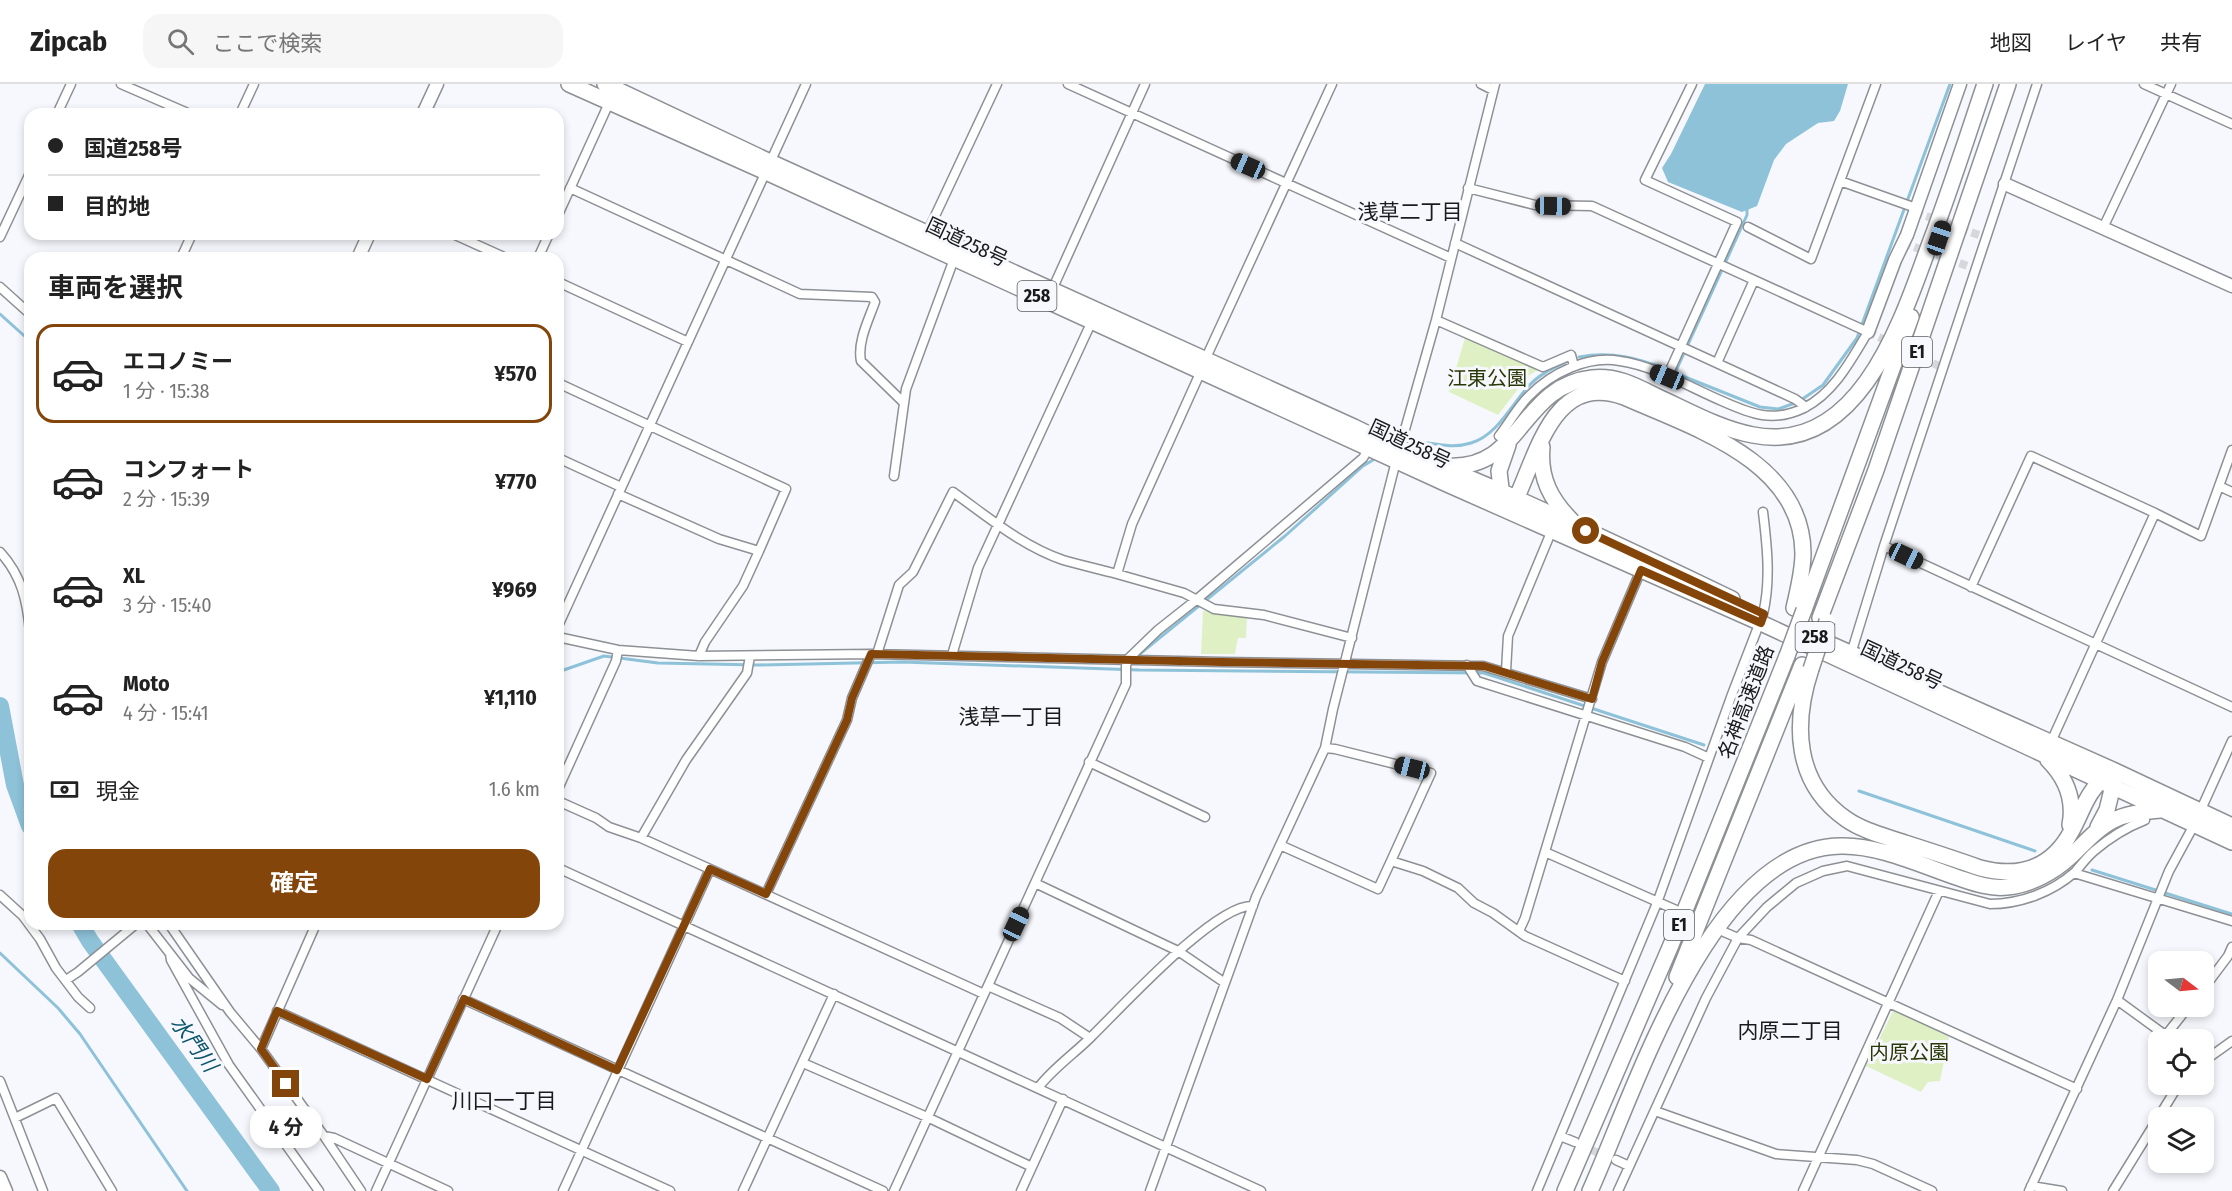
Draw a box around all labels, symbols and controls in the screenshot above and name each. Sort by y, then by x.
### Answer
search box [143,14,563,68]
text: Zipcab [30,25,107,58]
icon: search [164,25,197,58]
text: ここで検索 [212,30,322,57]
text: 地図 [1990,30,2032,56]
text: レイヤ [2065,30,2127,56]
text: 共有 [2160,30,2202,56]
text: 国道258号 [84,135,183,162]
car [1228,150,1268,182]
text: 目的地 [84,193,150,220]
car [1535,197,1571,215]
district label: 浅草二丁目 [1358,199,1463,225]
street label: 国道258号 [922,213,1012,271]
car [1925,218,1953,258]
text: 車両を選択 [48,272,183,304]
road number: 258 [1018,281,1056,311]
road number: E1 [1902,337,1932,367]
icon: car [51,347,105,401]
text: エコノミー [123,348,233,375]
text: ¥570 [494,360,537,387]
car [1647,362,1687,392]
park label: 江東公園 [1447,366,1527,390]
text: 1 分 · 15:38 [123,379,210,403]
street label: 国道258号 [1365,415,1455,473]
icon: car [51,455,105,509]
text: コンフォート [123,456,254,483]
text: ¥770 [495,468,537,495]
text: 2 分 · 15:39 [123,487,210,511]
route start [1572,517,1599,544]
car [1886,540,1926,572]
text: XL [123,562,145,589]
icon: car [51,563,105,617]
text: ¥969 [492,576,537,603]
text: 3 分 · 15:40 [123,593,212,617]
road number: 258 [1796,622,1834,652]
street label: 国道258号 [1857,636,1947,694]
street label: 名神高速道路 [1713,642,1779,762]
text: Moto [123,670,170,697]
icon: car [51,671,105,725]
text: ¥1,110 [484,684,537,711]
text: 4 分 · 15:41 [123,701,209,725]
district label: 浅草一丁目 [959,704,1064,730]
car [1392,755,1432,781]
icon: cash [48,773,81,806]
text: 1.6 km [489,777,540,801]
text: 現金 [96,778,140,805]
button: 確定 [48,849,540,918]
car [1000,904,1032,944]
road number: E1 [1664,910,1694,940]
north arrow [2148,951,2214,1017]
map controls [2148,951,2214,1173]
water label: 水門川 [165,1011,224,1079]
district label: 内原二丁目 [1738,1018,1843,1044]
button: locate [2148,1029,2214,1095]
park label: 内原公園 [1869,1040,1949,1064]
route end [272,1070,299,1097]
district label: 川口一丁目 [452,1088,557,1114]
callout: 4 分 [250,1105,322,1147]
button: layers [2148,1107,2214,1173]
text: 4 分 [269,1115,303,1139]

